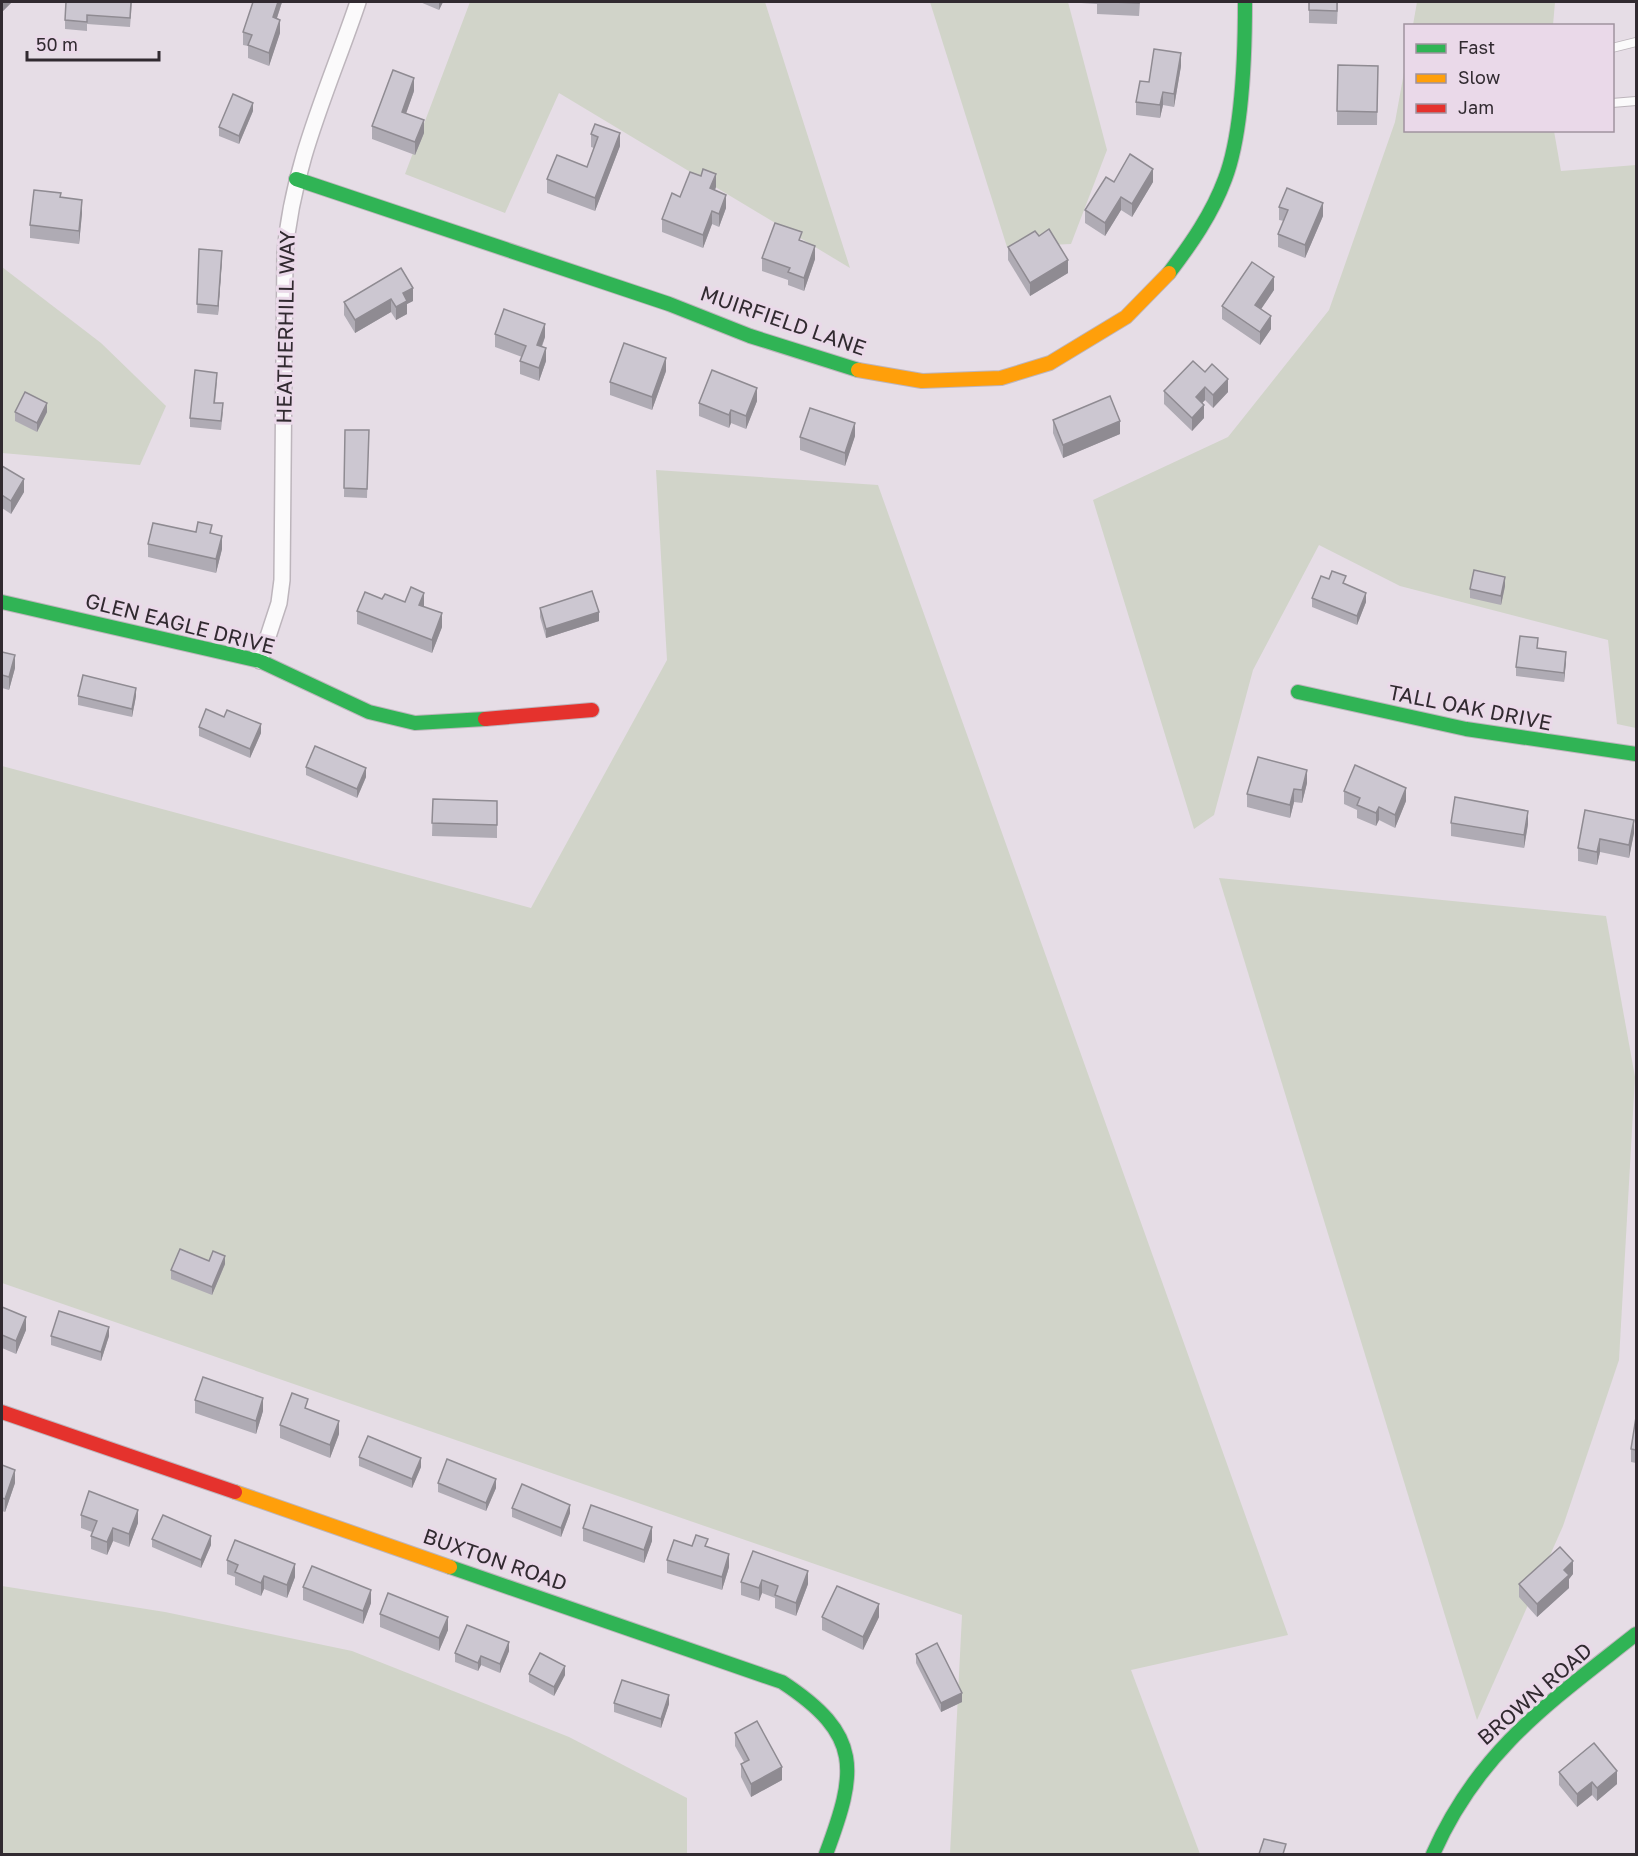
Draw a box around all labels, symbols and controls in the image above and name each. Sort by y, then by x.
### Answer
scale bar [27,24,159,62]
legend [1404,24,1614,132]
text: 50 m [36,33,78,55]
text: Fast [1458,36,1495,58]
text: Slow [1458,66,1501,88]
text: Jam [1458,96,1494,118]
street label: HEATHERHILL WAY [270,230,300,424]
street label: MUIRFIELD LANE [697,280,870,361]
street label: GLEN EAGLE DRIVE [83,587,278,659]
street label: TALL OAK DRIVE [1386,678,1554,736]
street label: BUXTON ROAD [420,1522,571,1596]
street label: BROWN ROAD [1472,1636,1597,1750]

